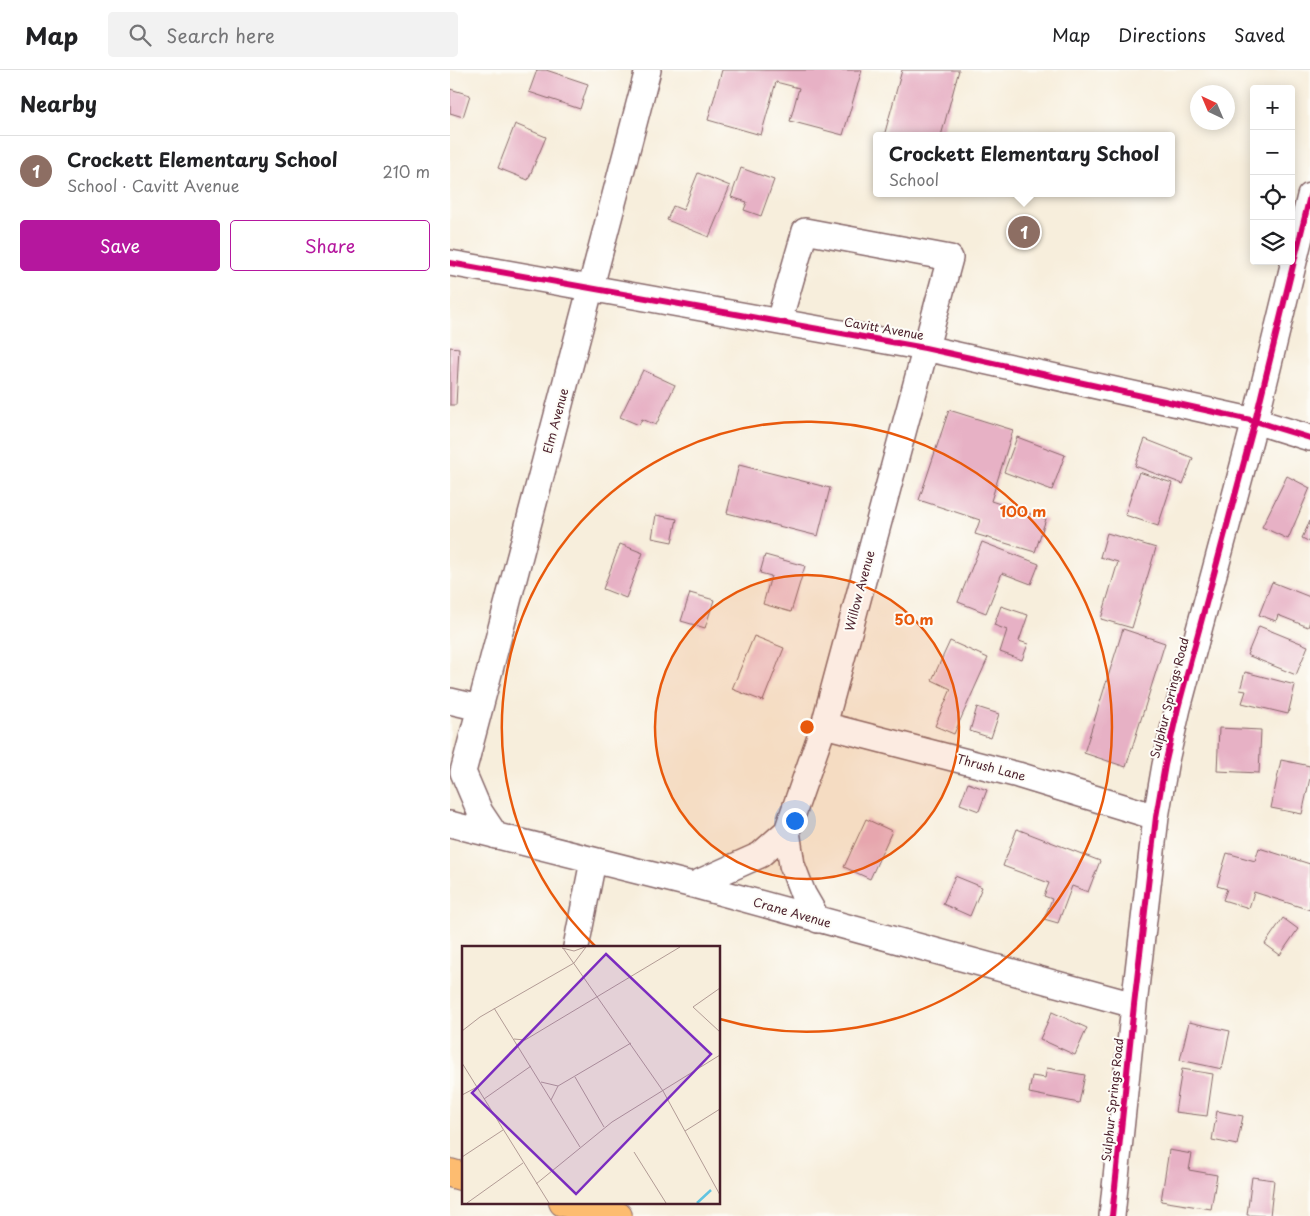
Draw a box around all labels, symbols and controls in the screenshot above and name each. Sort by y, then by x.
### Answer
search box [108,12,458,57]
text: Map [25,17,78,53]
icon: search [126,21,154,49]
text: Search here [166,21,275,49]
text: Map [1052,21,1090,48]
text: Directions [1118,21,1206,48]
text: Saved [1234,21,1285,48]
north arrow [1190,85,1235,130]
map controls [1250,85,1295,265]
button: + [1250,85,1295,130]
text: Nearby [20,87,97,119]
button: − [1250,130,1295,175]
popup [873,132,1175,197]
text: Crockett Elementary School [889,139,1159,167]
text: Crockett Elementary School [67,145,337,173]
text: 1 [32,159,40,183]
text: 210 m [382,159,430,183]
text: School [889,167,939,191]
text: School · Cavitt Avenue [67,173,239,197]
button: locate [1250,175,1295,220]
pin: 1 [1008,213,1040,251]
button: Save [20,220,220,271]
button: Share [230,220,430,271]
button: layers [1250,220,1295,265]
street label: Cavitt Avenue [843,312,926,344]
street label: Elm Avenue [538,386,572,455]
text: 100 m [1000,499,1046,522]
street label: Willow Avenue [840,548,879,633]
text: 50 m [895,607,933,630]
street label: Sulphur Springs Road [1145,635,1193,760]
centre of rings [798,718,816,736]
street label: Thrush Lane [955,749,1028,785]
your location [782,808,808,834]
street label: Crane Avenue [751,892,834,932]
inset map [462,946,720,1204]
street label: Sulphur Springs Road [1097,1037,1127,1163]

